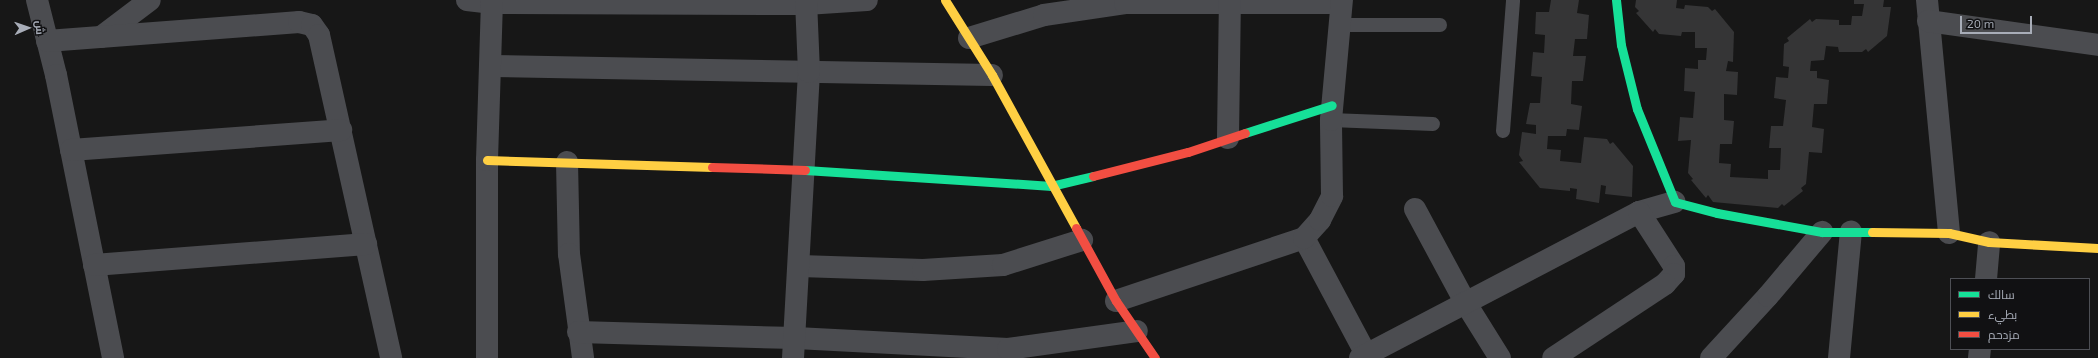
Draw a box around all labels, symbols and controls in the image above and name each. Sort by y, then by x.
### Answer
north arrow [8,8,48,48]
scale bar [1962,8,2034,34]
text: 20 m [1967,16,1994,30]
text: ش [34,20,47,35]
legend [1950,278,2090,350]
text: سالك [1988,287,2015,301]
text: بطيء [1988,307,2017,321]
text: مزدحم [1988,327,2020,341]

